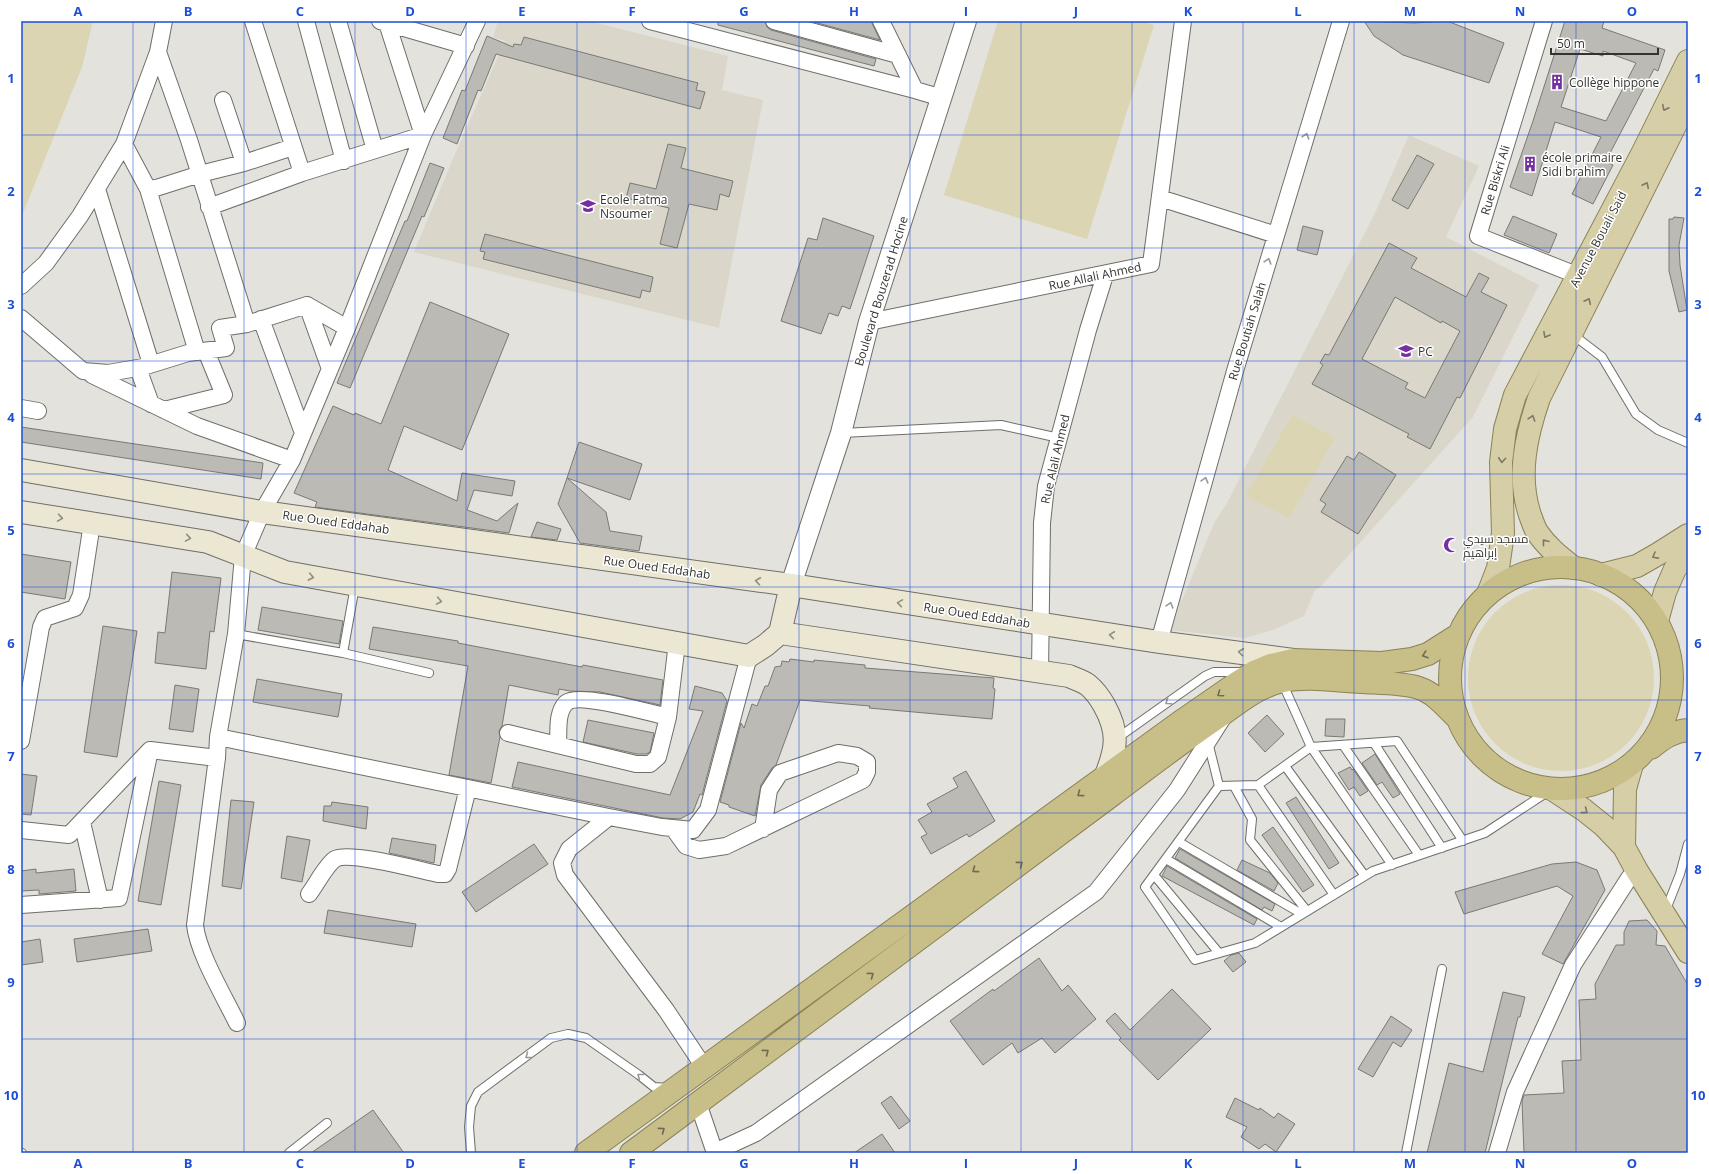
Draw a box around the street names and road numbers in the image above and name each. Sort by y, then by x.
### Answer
street label: Rue Biskri Ali [1476,143,1514,217]
street label: Avenue Bouali Said [1565,188,1631,290]
street label: Boulevard Bouzerad Hocine [850,214,912,368]
street label: Rue Allali Ahmed [1047,258,1143,294]
street label: Rue Boutiah Salah [1224,280,1270,382]
street label: Rue Alali Ahmed [1036,413,1074,505]
street label: Rue Oued Eddahab [281,506,391,538]
street label: Rue Oued Eddahab [602,551,712,583]
street label: Rue Oued Eddahab [922,598,1032,632]

